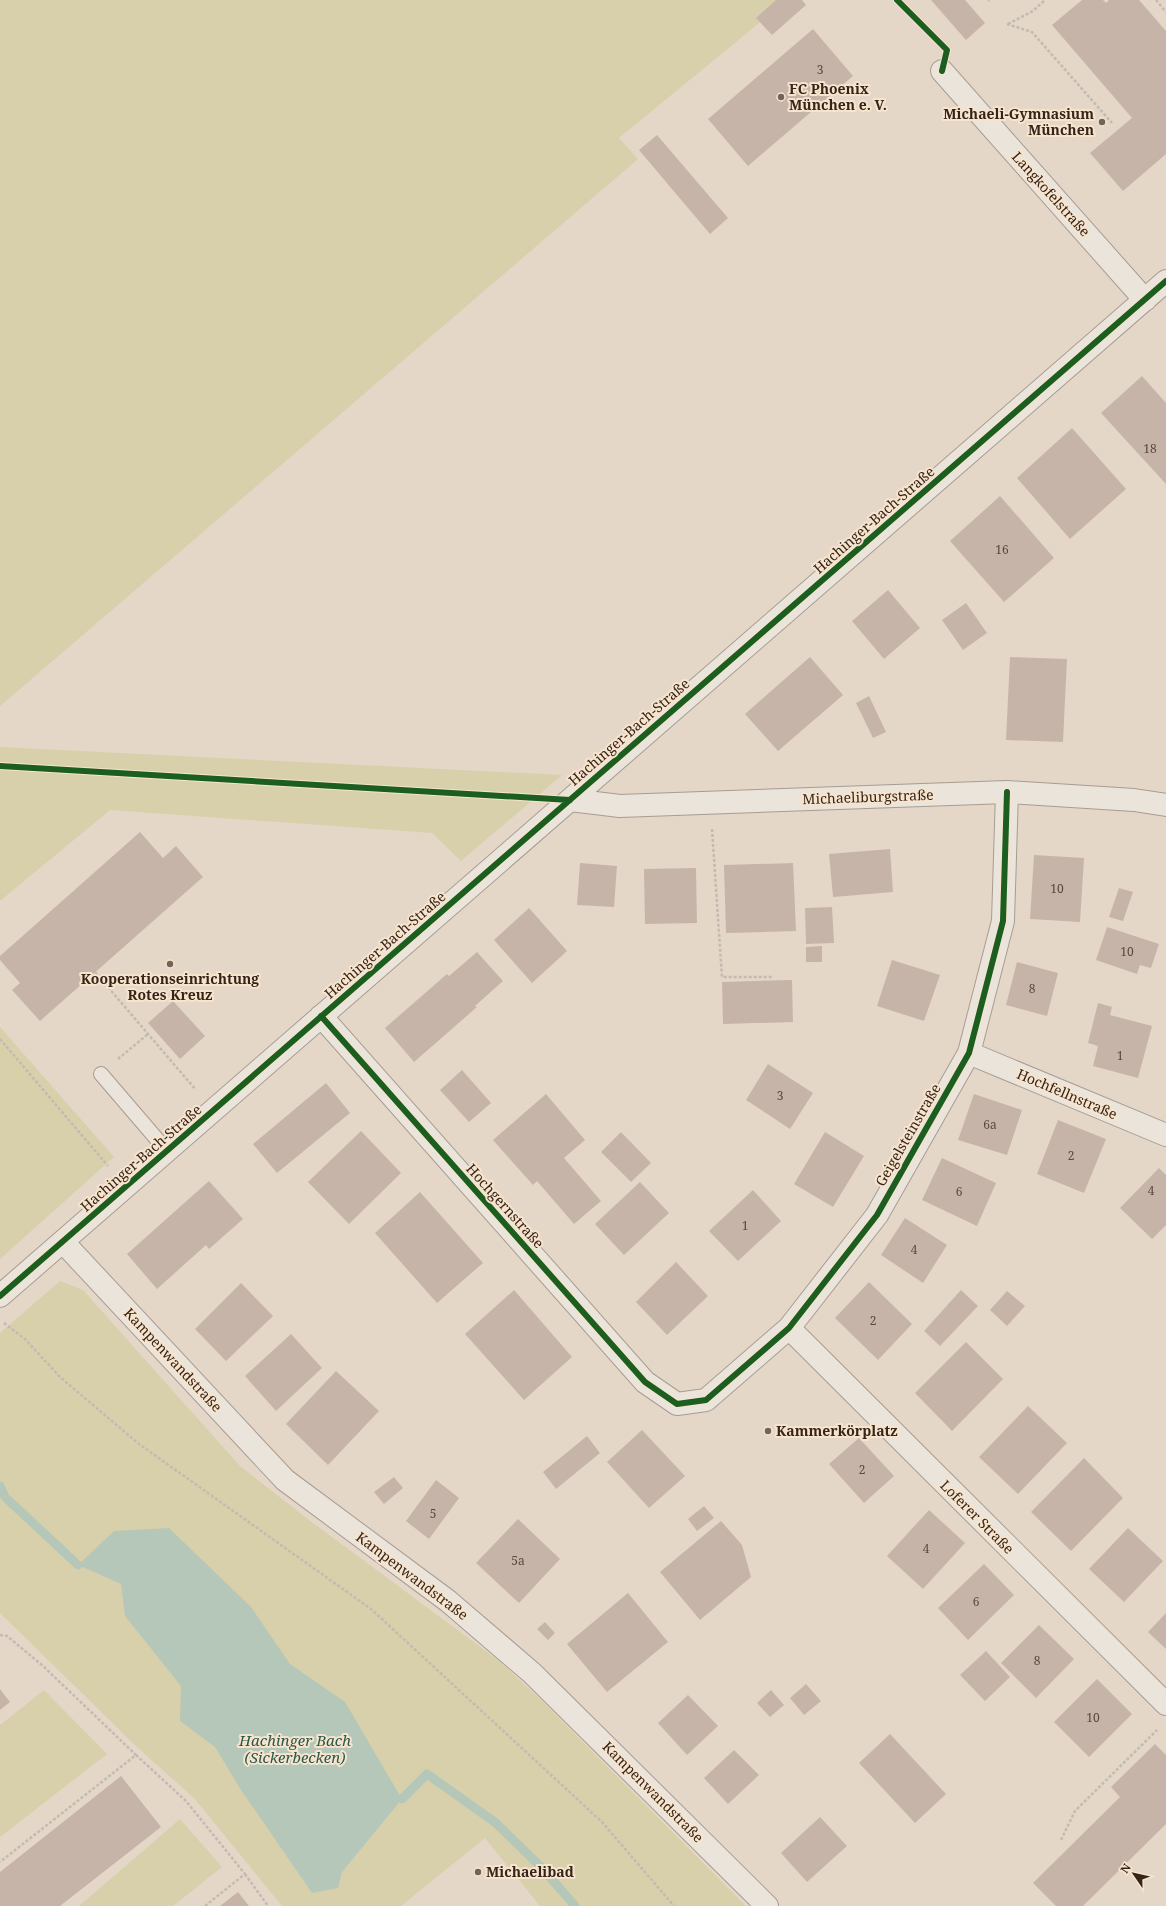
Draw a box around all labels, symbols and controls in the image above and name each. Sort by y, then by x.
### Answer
house number: 3 [817,61,824,78]
place label: FC Phoenix München e. V. [789,79,887,114]
marker: FC Phoenix München e. V. [776,92,786,102]
place label: Michaeli-Gymnasium München [943,104,1094,139]
marker: Michaeli-Gymnasium München [1097,117,1107,127]
street label: Langkofelstraße [1008,147,1095,240]
house number: 18 [1143,440,1157,457]
street label: Hachinger-Bach-Straße [809,462,938,578]
house number: 16 [995,541,1009,558]
street label: Hachinger-Bach-Straße [564,674,693,790]
street label: Michaeliburgstraße [802,785,934,808]
house number: 10 [1050,880,1064,897]
street label: Hachinger-Bach-Straße [320,887,449,1003]
house number: 10 [1120,943,1134,960]
marker: Kooperationseinrichtung Rotes Kreuz [165,959,175,969]
place label: Kooperationseinrichtung Rotes Kreuz [81,969,259,1004]
house number: 8 [1029,980,1036,997]
house number: 1 [1117,1047,1123,1064]
street label: Hochfellnstraße [1014,1064,1120,1123]
street label: Geigelsteinstraße [870,1080,945,1190]
house number: 3 [777,1087,784,1104]
street label: Hachinger-Bach-Straße [76,1100,205,1216]
house number: 6a [983,1116,997,1133]
house number: 2 [1068,1147,1074,1164]
street label: Hochgernstraße [462,1159,548,1252]
house number: 4 [1148,1182,1155,1199]
house number: 6 [956,1183,963,1200]
house number: 1 [742,1217,748,1234]
house number: 4 [911,1241,918,1258]
street label: Kampenwandstraße [120,1304,227,1416]
house number: 2 [870,1312,876,1329]
place label: Kammerkörplatz [776,1421,898,1440]
marker: Kammerkörplatz [763,1426,773,1436]
house number: 2 [859,1461,865,1478]
street label: Loferer Straße [936,1476,1018,1558]
house number: 5 [430,1505,436,1522]
street label: Kampenwandstraße [352,1527,472,1624]
house number: 4 [923,1540,930,1557]
house number: 5a [511,1552,525,1569]
house number: 6 [973,1593,980,1610]
house number: 8 [1034,1652,1041,1669]
house number: 10 [1086,1709,1100,1726]
water label: Hachinger Bach (Sickerbecken) [238,1730,351,1767]
street label: Kampenwandstraße [599,1737,708,1846]
north arrow [1114,1854,1154,1894]
text: N [1117,1860,1134,1876]
place label: Michaelibad [486,1862,574,1881]
marker: Michaelibad [473,1867,483,1877]

